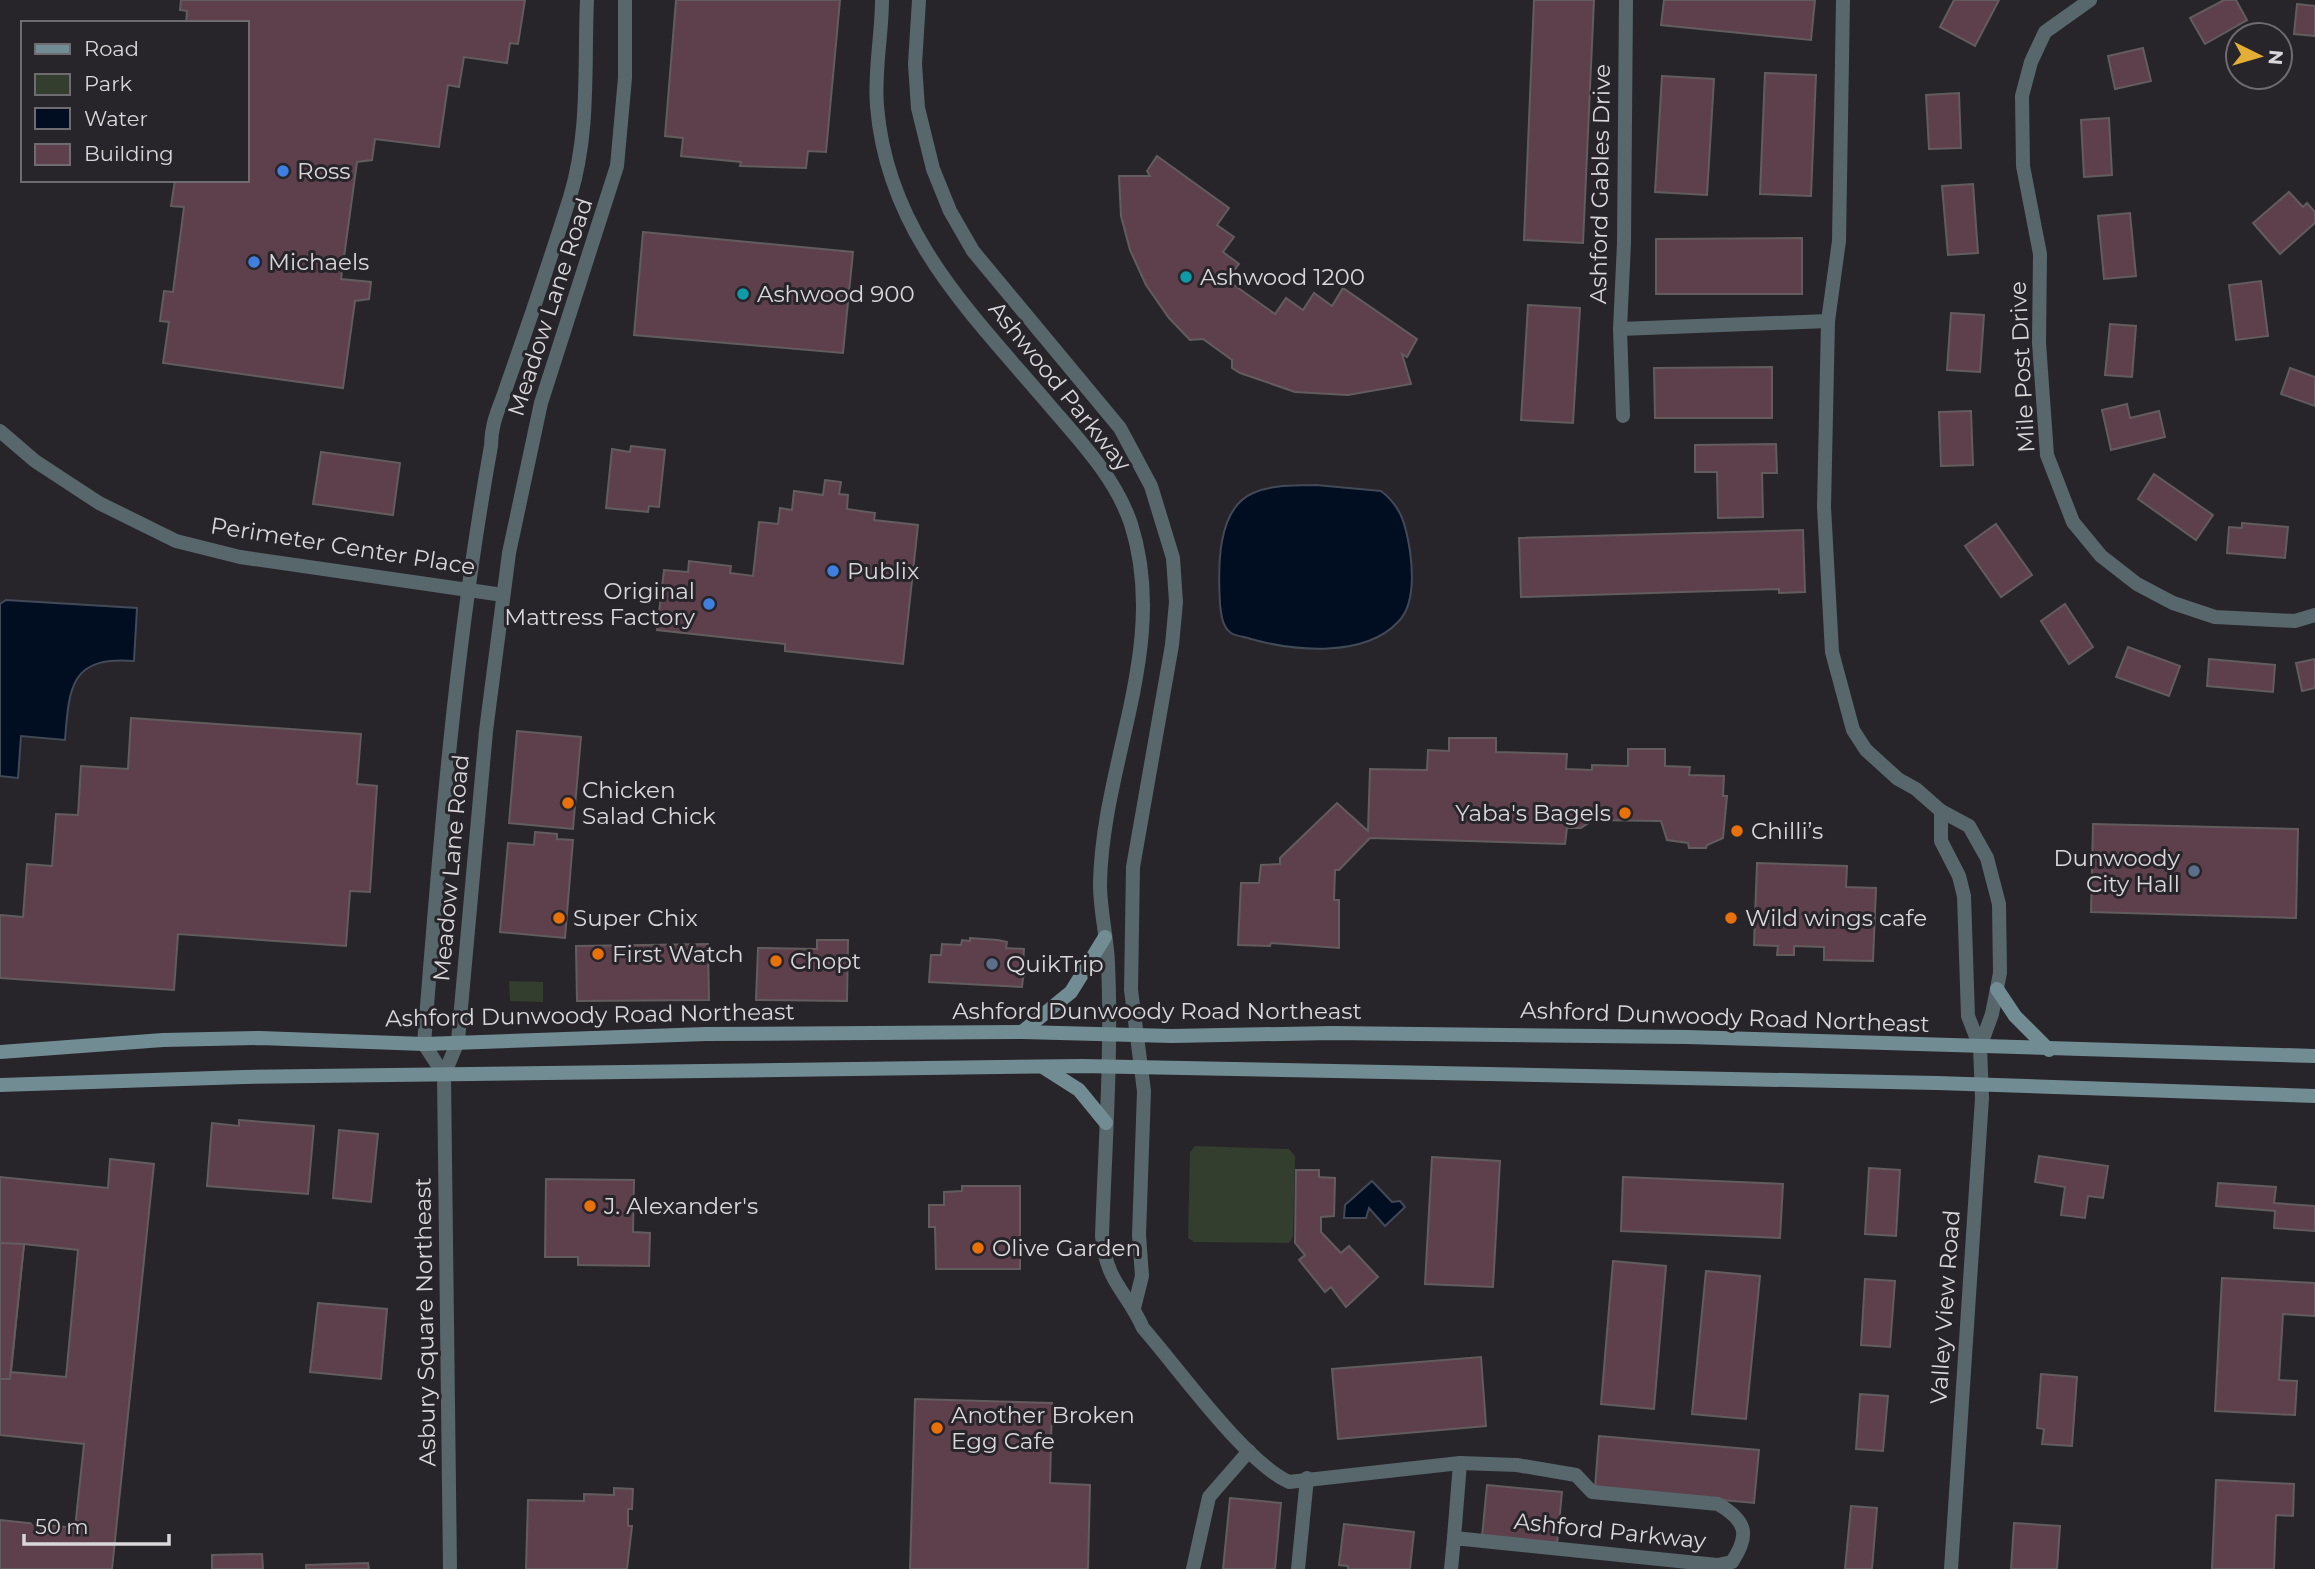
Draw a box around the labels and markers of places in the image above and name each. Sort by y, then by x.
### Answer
place label: Ross [297,157,351,185]
marker: Ross [275,163,291,179]
place label: Michaels [268,248,369,276]
marker: Michaels [246,254,262,270]
place label: Ashwood 1200 [1200,263,1365,291]
marker: Ashwood 1200 [1178,269,1194,285]
place label: Ashwood 900 [757,280,915,308]
marker: Ashwood 900 [735,286,751,302]
place label: Publix [847,557,919,585]
marker: Publix [825,563,841,579]
place label: Original Mattress Factory [504,577,696,631]
marker: Original Mattress Factory [701,596,717,612]
place label: Chicken Salad Chick [582,776,716,830]
marker: Chicken Salad Chick [560,795,576,811]
place label: Yaba's Bagels [1455,799,1611,827]
marker: Yaba's Bagels [1617,805,1633,821]
place label: Chilli’s [1751,817,1823,845]
marker: Chilli’s [1729,823,1745,839]
place label: Dunwoody City Hall [2054,844,2181,898]
marker: Dunwoody City Hall [2186,863,2202,879]
place label: Super Chix [573,904,698,932]
place label: Wild wings cafe [1745,904,1927,932]
marker: Super Chix [551,910,567,926]
marker: Wild wings cafe [1723,910,1739,926]
place label: First Watch [612,940,744,968]
marker: First Watch [590,946,606,962]
place label: Chopt [790,947,861,975]
place label: QuikTrip [1006,950,1104,978]
marker: Chopt [768,953,784,969]
marker: QuikTrip [984,956,1000,972]
place label: J. Alexander's [603,1192,758,1220]
marker: J. Alexander's [582,1198,598,1214]
place label: Olive Garden [992,1234,1141,1262]
marker: Olive Garden [970,1240,986,1256]
place label: Another Broken Egg Cafe [951,1401,1135,1455]
marker: Another Broken Egg Cafe [929,1420,945,1436]

